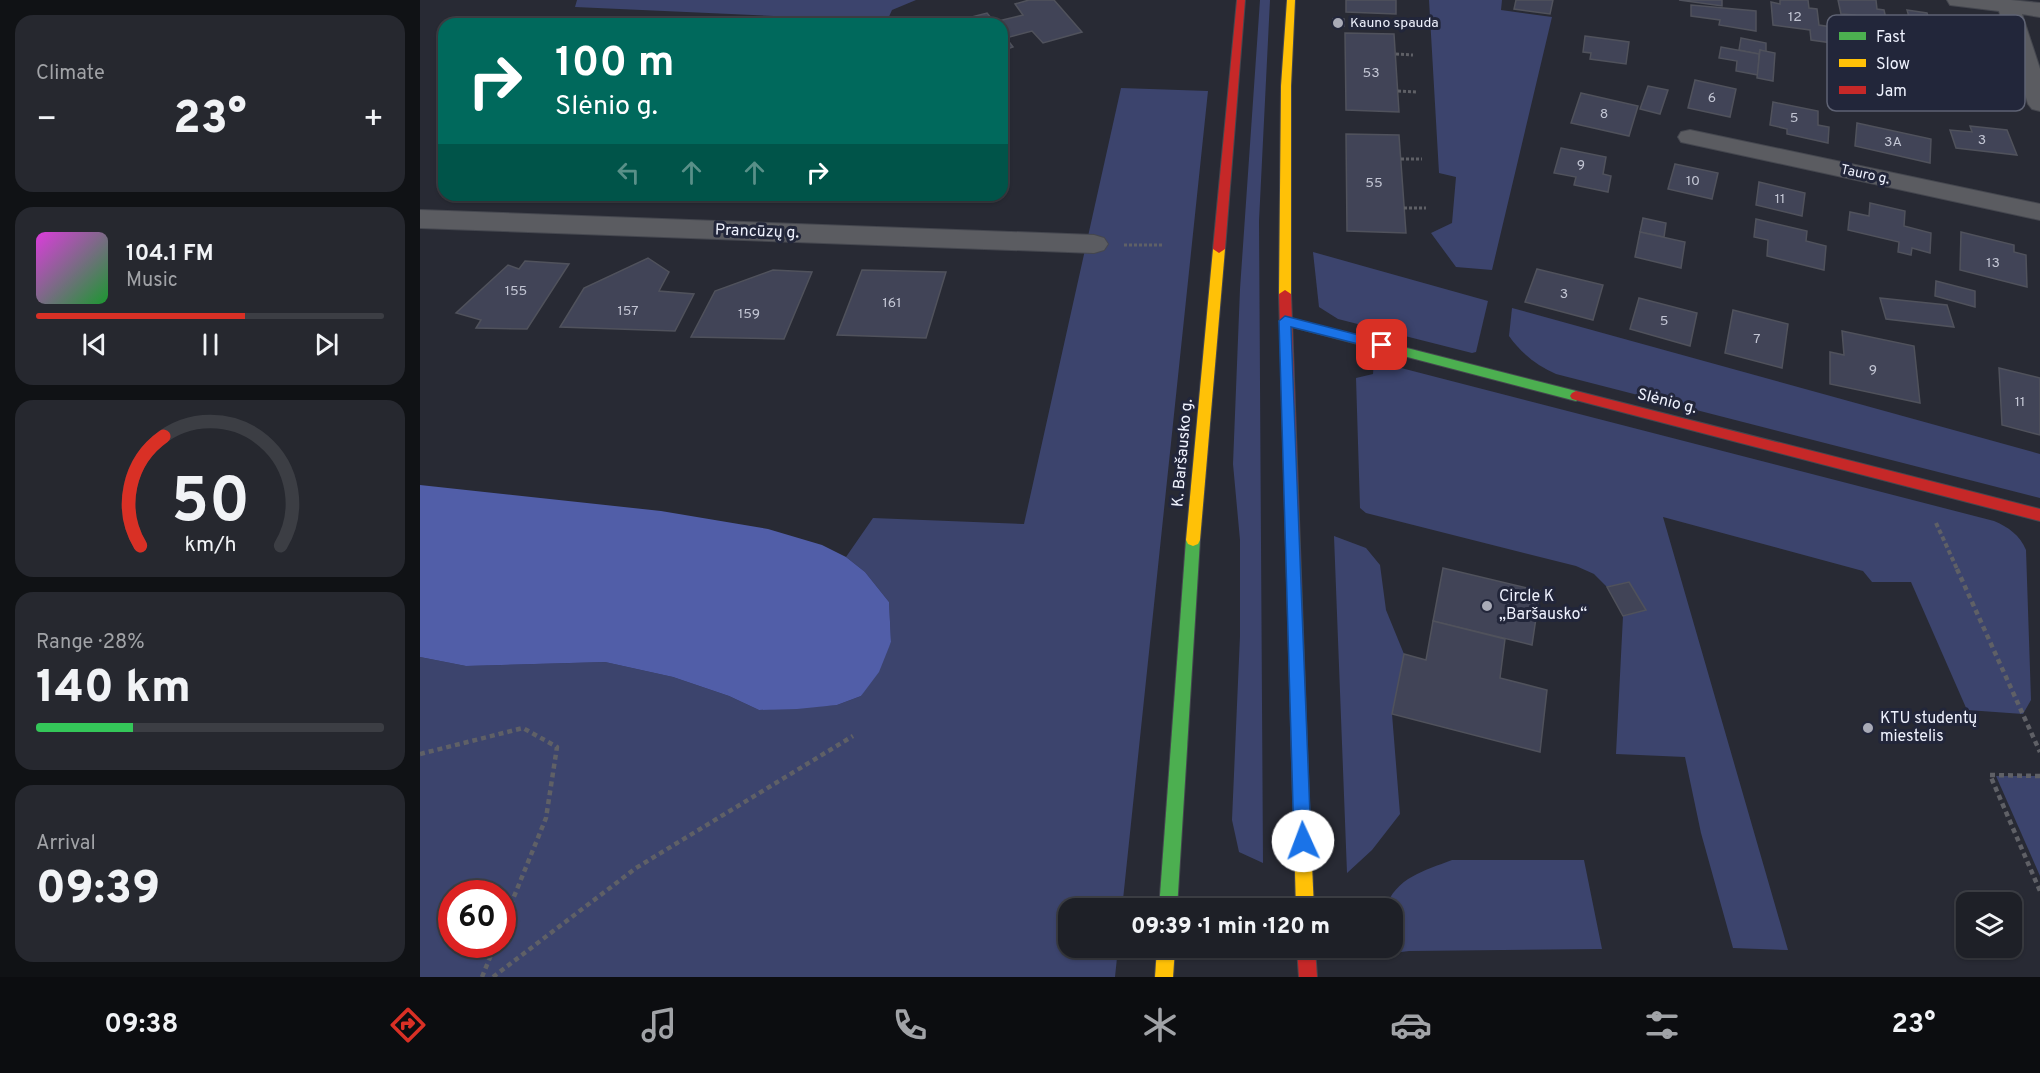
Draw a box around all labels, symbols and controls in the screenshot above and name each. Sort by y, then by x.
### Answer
house number: 12 [1788,9,1802,26]
place label: Kauno spauda [1350,15,1439,32]
legend [1827,15,2025,111]
marker: Kauno spauda [1331,16,1345,30]
text: Fast [1876,28,1906,48]
text: 100 m [555,38,674,91]
icon: right [456,42,534,120]
text: Slow [1876,55,1910,75]
text: Climate [36,61,105,87]
house number: 53 [1362,65,1380,82]
text: Jam [1876,82,1907,102]
text: Slėnio g. [555,90,658,124]
house number: 6 [1708,90,1716,107]
text: 23° [173,92,247,149]
text: − [36,100,57,142]
text: + [363,100,384,142]
house number: 8 [1600,106,1608,123]
house number: 5 [1790,110,1798,127]
house number: 3 [1978,132,1986,149]
house number: 3A [1884,134,1902,151]
icon: left [612,156,645,189]
icon: ahead [675,156,708,189]
icon: ahead [738,156,771,189]
icon: right [801,156,834,189]
house number: 9 [1577,157,1585,174]
street label: Tauro g. [1839,162,1891,188]
house number: 10 [1686,173,1700,190]
house number: 55 [1365,175,1383,192]
house number: 11 [1775,191,1785,208]
street label: Prancūzų g. [715,221,799,243]
text: 104.1 FM [126,241,213,268]
house number: 13 [1986,255,2000,272]
text: Music [126,268,178,294]
house number: 155 [505,283,527,300]
house number: 3 [1560,286,1568,303]
house number: 161 [883,295,901,312]
house number: 157 [617,303,639,320]
house number: 159 [738,306,760,323]
house number: 5 [1660,313,1668,330]
pin [1356,319,1407,370]
icon: previous [78,328,111,361]
icon: pause [194,328,227,361]
icon: next [310,328,343,361]
icon: arrive [1365,328,1398,361]
house number: 7 [1753,331,1761,348]
house number: 9 [1869,362,1877,379]
street label: Slėnio g. [1635,385,1699,419]
house number: 11 [2015,394,2025,411]
street label: K. Baršausko g. [1168,398,1198,508]
text: 50 [170,465,250,544]
text: km/h [184,532,236,559]
place label: Circle K „Baršausko“ [1499,587,1587,625]
marker: Circle K „Baršausko“ [1480,599,1494,613]
text: Range · 28% [36,630,145,656]
text: 140 km [36,661,191,718]
place label: KTU studentų miestelis [1880,709,1977,747]
marker: KTU studentų miestelis [1861,721,1875,735]
position arrow [1271,809,1335,873]
text: Arrival [36,831,96,857]
text: 09:39 [36,862,160,919]
speed limit sign: 60 [438,880,516,958]
map controls [1956,892,2022,958]
button: layers [1956,892,2022,958]
text: 09:39 · 1 min · 120 m [1131,914,1330,941]
icon: directions [387,1004,429,1046]
icon: music [638,1004,680,1046]
icon: phone [889,1004,931,1046]
icon: climate [1139,1004,1181,1046]
icon: car [1390,1004,1432,1046]
icon: filters [1641,1004,1683,1046]
text: 09:38 [104,1008,178,1042]
text: 23° [1892,1008,1936,1042]

